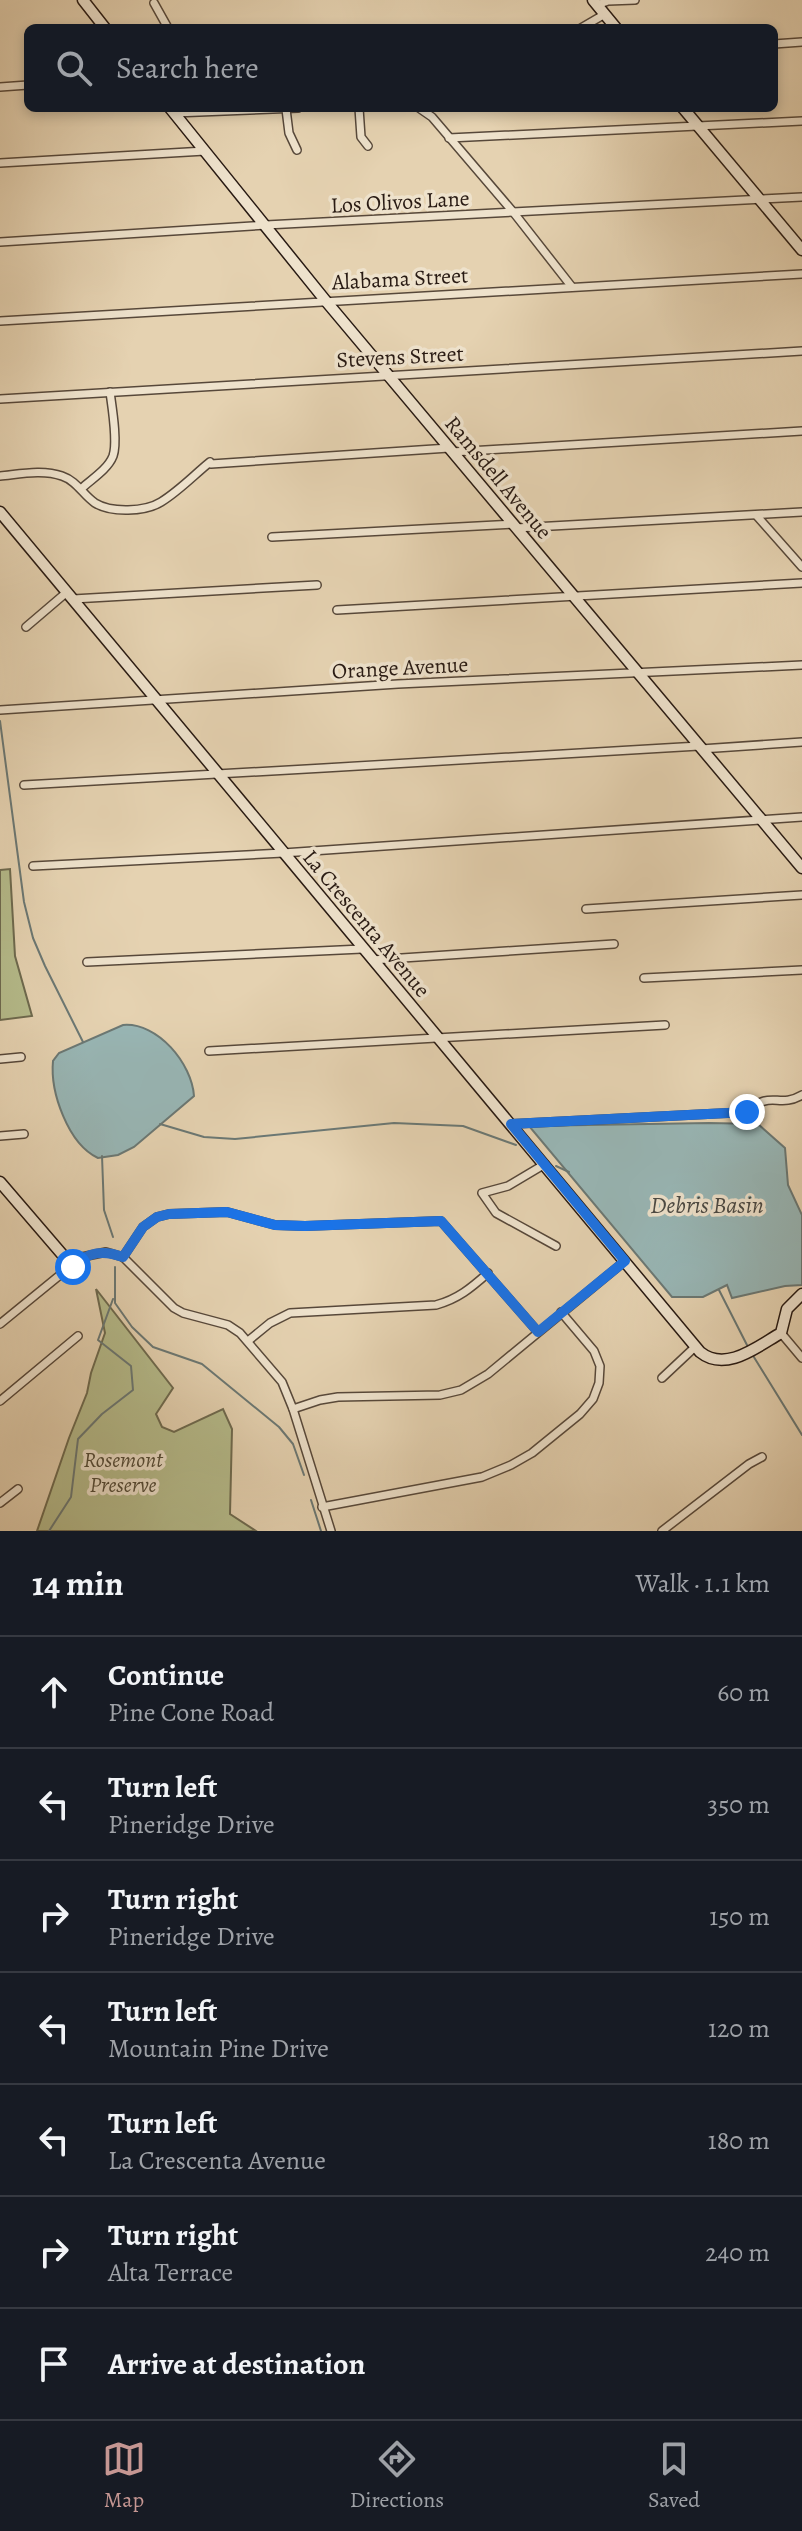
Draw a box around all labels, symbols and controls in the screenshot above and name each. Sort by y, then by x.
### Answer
search box [24,24,778,112]
icon: search [52,46,96,90]
text: Search here [116,48,259,88]
street label: Los Olivos Lane [330,183,470,221]
street label: Alabama Street [330,260,469,298]
street label: Stevens Street [336,339,464,375]
street label: Ramsdell Avenue [438,410,559,546]
street label: Orange Avenue [331,649,469,687]
street label: La Crescenta Avenue [296,843,437,1004]
route end [729,1094,765,1130]
water label: Debris Basin [650,1189,764,1221]
route start [55,1249,91,1285]
park label: Rosemont Preserve [84,1445,163,1500]
text: 14 min [32,1560,124,1607]
text: Walk · 1.1 km [636,1566,770,1601]
text: Continue [108,1655,224,1695]
icon: ahead [32,1670,76,1714]
text: 60 m [717,1675,770,1710]
text: Pine Cone Road [108,1695,274,1730]
text: Turn left [108,1767,217,1807]
icon: left [32,1782,76,1826]
text: 350 m [707,1787,770,1822]
text: Pineridge Drive [108,1807,275,1842]
text: Turn right [108,1879,238,1919]
icon: right [32,1894,76,1938]
text: 150 m [709,1899,770,1934]
text: Pineridge Drive [108,1919,275,1954]
text: Turn left [108,1991,217,2031]
icon: left [32,2006,76,2050]
text: 120 m [708,2011,770,2046]
text: Mountain Pine Drive [108,2031,329,2066]
text: Turn left [108,2103,217,2143]
icon: left [32,2118,76,2162]
text: 180 m [708,2123,770,2158]
text: La Crescenta Avenue [108,2143,326,2178]
text: Turn right [108,2215,238,2255]
icon: right [32,2230,76,2274]
text: 240 m [705,2235,770,2270]
text: Alta Terrace [108,2255,233,2290]
icon: arrive [32,2342,76,2386]
text: Arrive at destination [108,2344,365,2384]
tab: Map [102,2437,146,2515]
tab: Directions [350,2437,444,2515]
tab: Saved [648,2437,700,2515]

